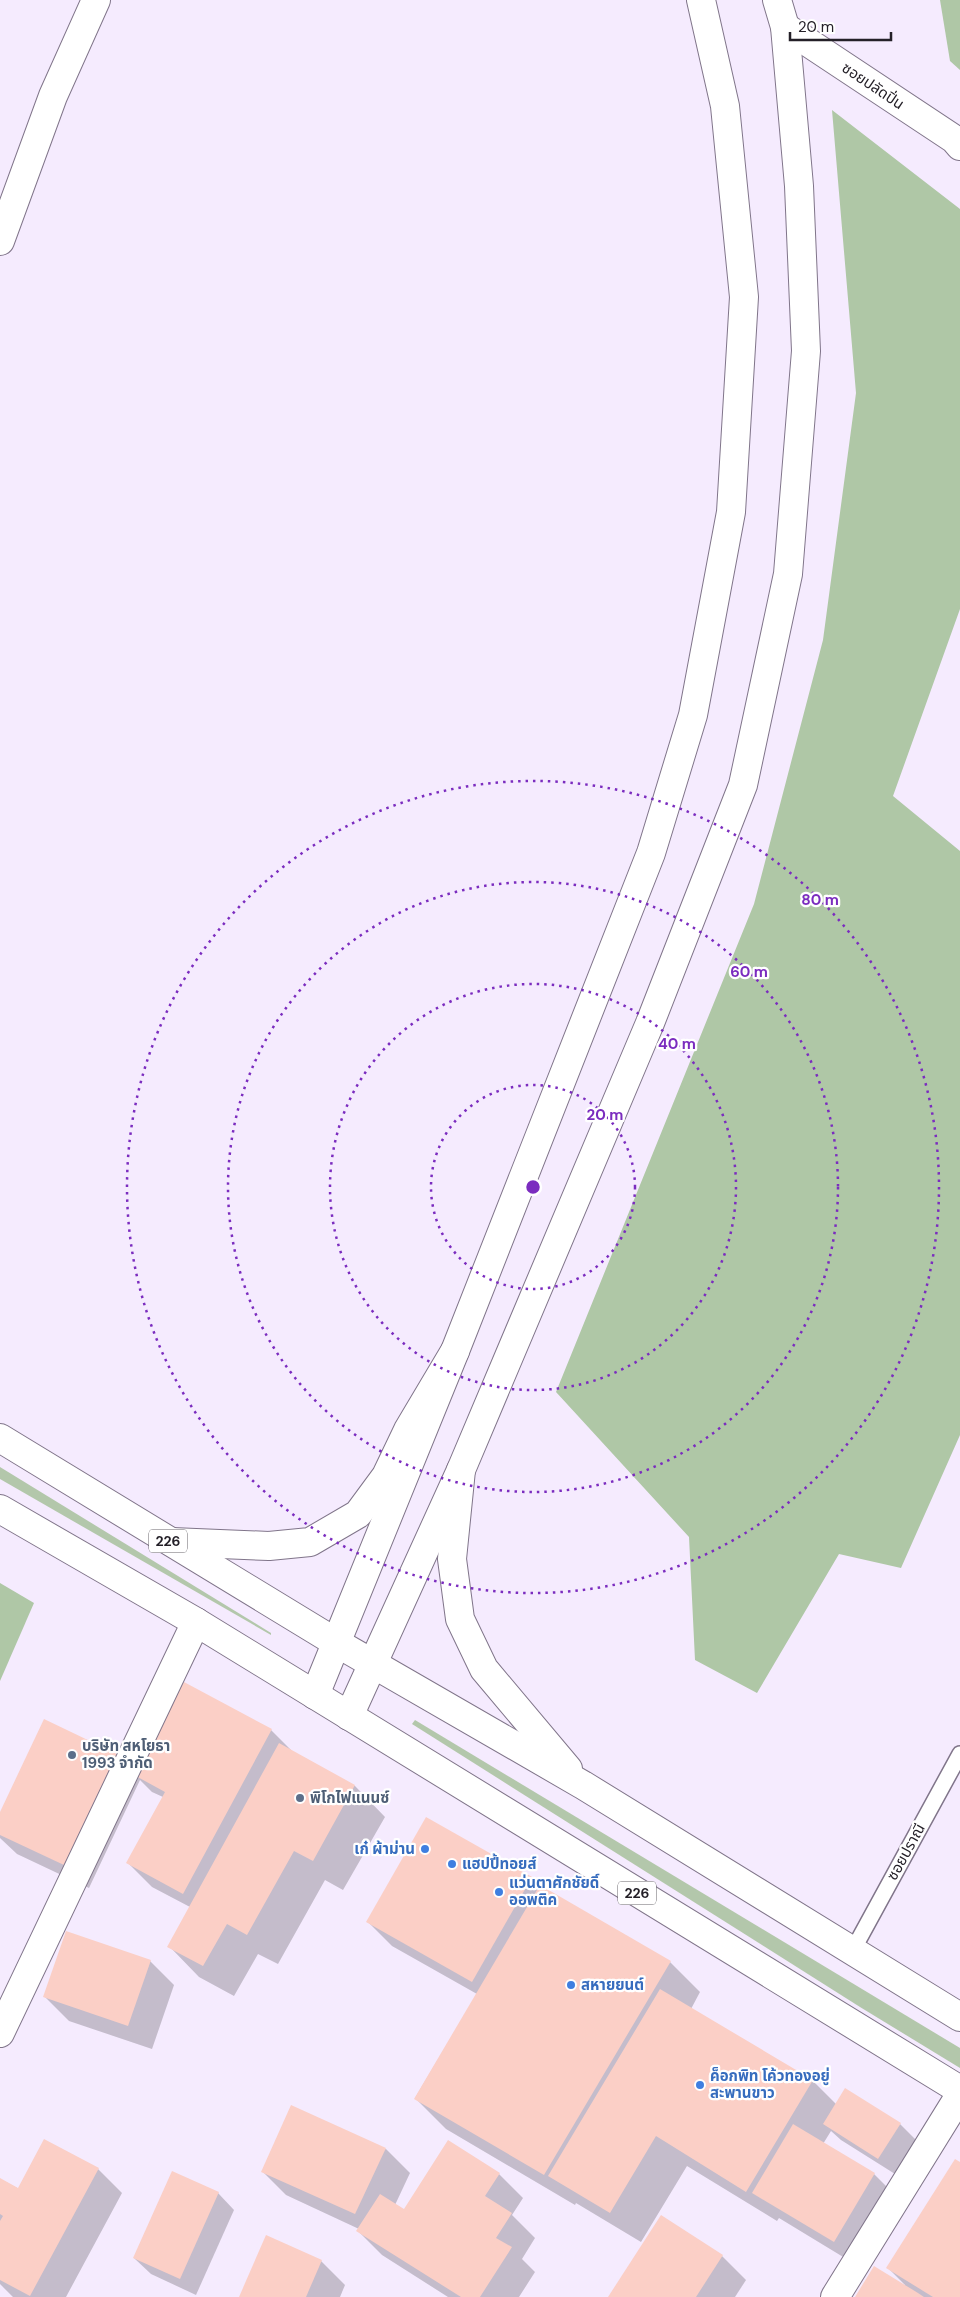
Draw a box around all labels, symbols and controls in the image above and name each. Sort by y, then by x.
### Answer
scale bar [790,10,891,42]
text: 20 m [798,17,834,37]
street label: ซอยปลัดปิ่น [838,58,908,114]
text: 80 m [801,890,839,910]
text: 60 m [730,962,768,982]
text: 40 m [658,1034,696,1054]
text: 20 m [587,1105,623,1125]
centre of rings [524,1178,542,1196]
road number: 226 [149,1530,187,1552]
place label: บริษัท สหโยธา 1993 จำกัด [82,1736,170,1773]
marker: บริษัท สหโยธา 1993 จำกัด [66,1749,78,1761]
place label: พิโกไฟแนนซ์ [310,1788,390,1808]
marker: พิโกไฟแนนซ์ [294,1792,306,1804]
street label: ซอยปราณี [882,1820,930,1884]
place label: เก๋ ผ้าม่าน [354,1839,415,1859]
marker: เก๋ ผ้าม่าน [419,1843,431,1855]
place label: แฮปปี้ทอยส์ [462,1853,537,1874]
marker: แฮปปี้ทอยส์ [446,1858,458,1870]
place label: แว่นตาศักชัยดิ์ ออพติค [509,1873,600,1910]
road number: 226 [618,1882,656,1905]
marker: แว่นตาศักชัยดิ์ ออพติค [493,1886,505,1898]
place label: สหายยนต์ [581,1975,644,1995]
marker: สหายยนต์ [565,1979,577,1991]
place label: ค็อกพิท โค้วทองอยู่ สะพานขาว [710,2066,830,2103]
marker: ค็อกพิท โค้วทองอยู่ สะพานขาว [694,2079,706,2091]

